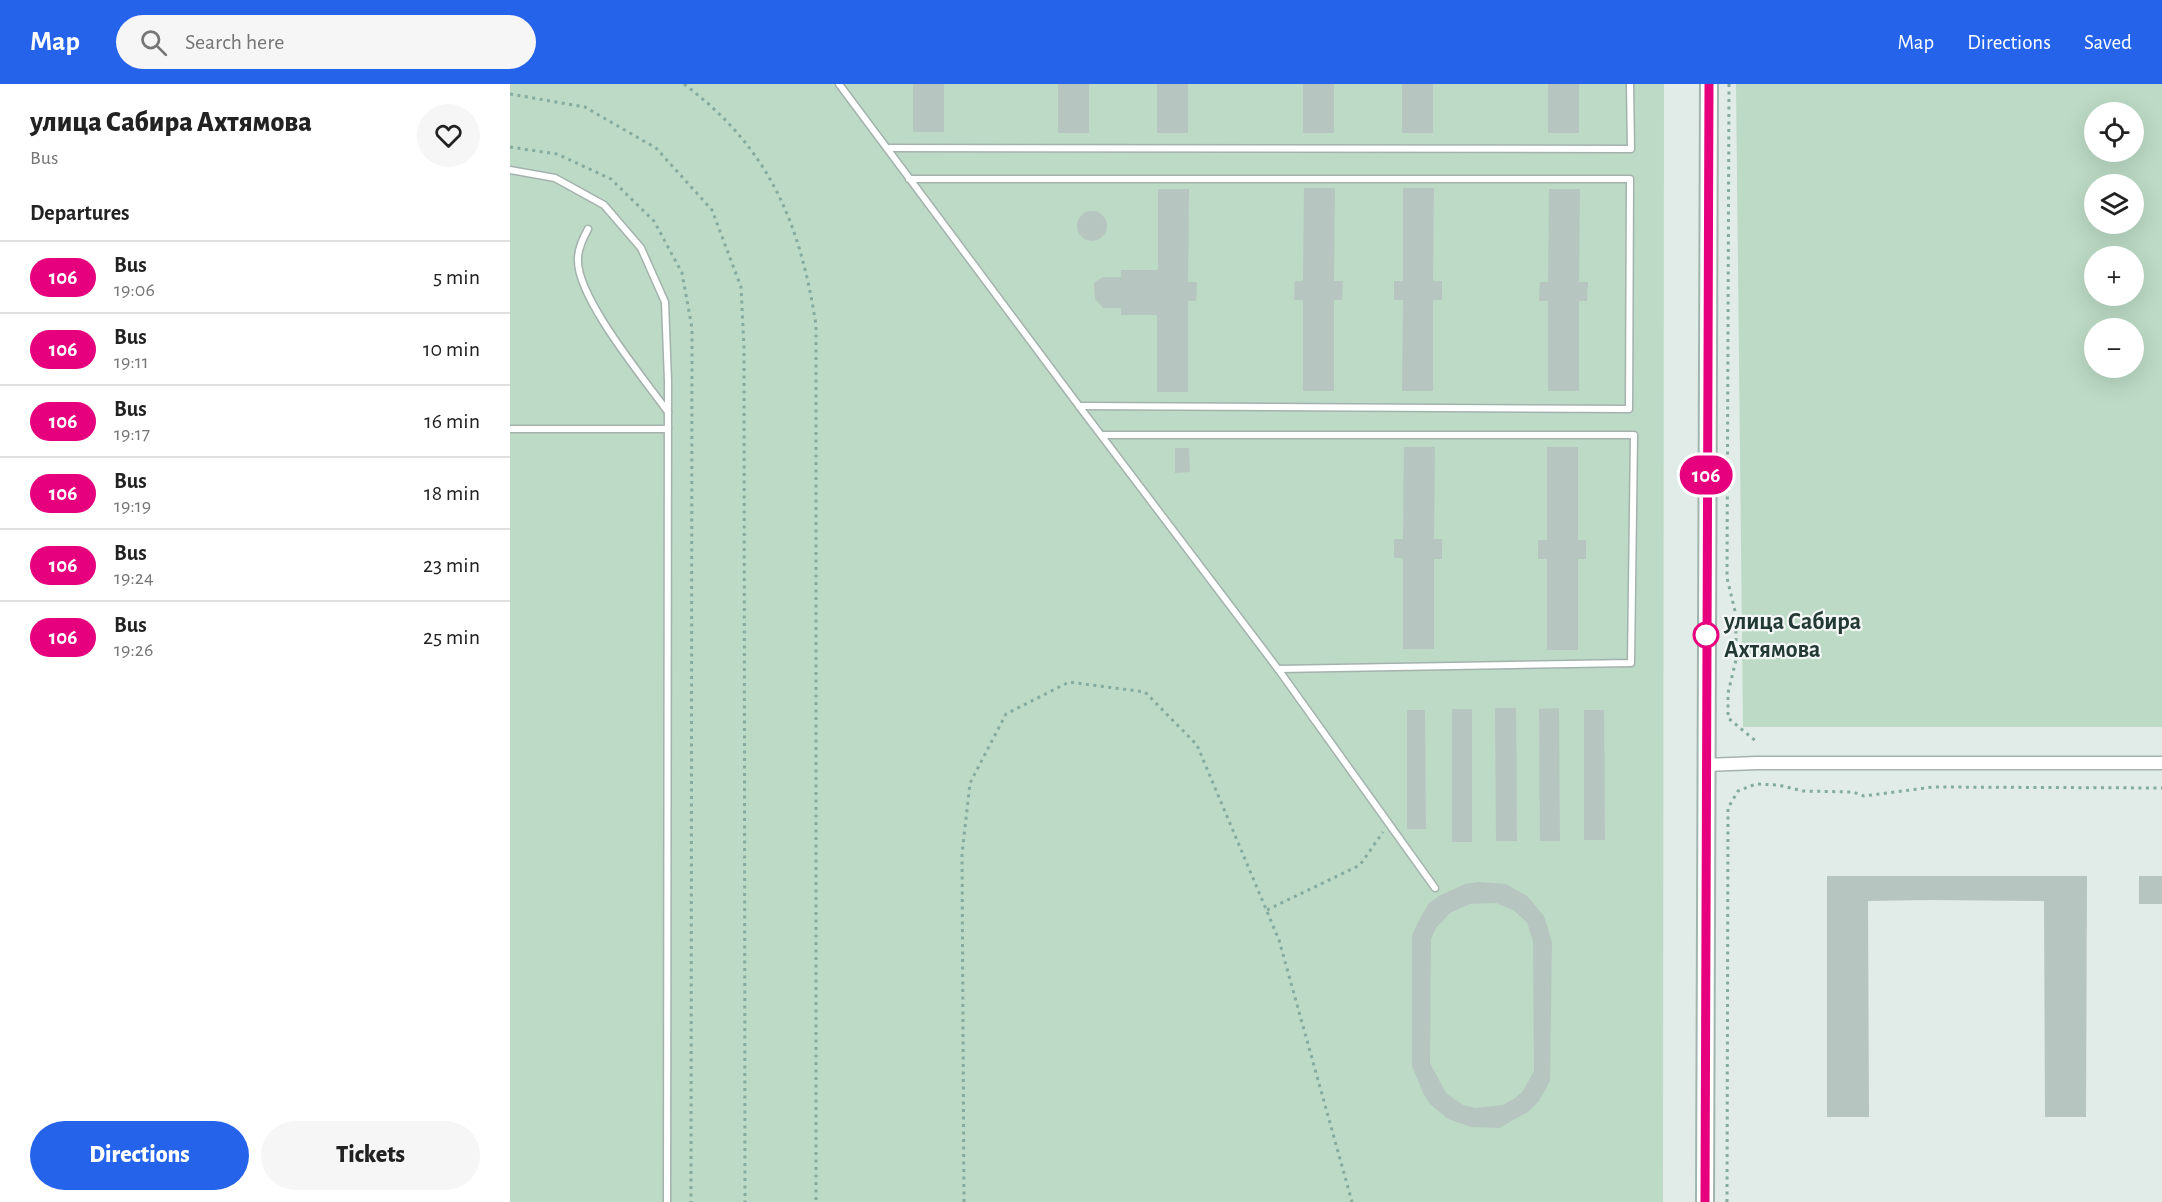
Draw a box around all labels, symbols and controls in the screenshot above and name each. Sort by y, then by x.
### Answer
search box [116,15,536,69]
icon: search [137,26,170,59]
text: Map [30,28,80,56]
text: Search here [185,31,284,53]
text: Map [1898,32,1934,53]
text: Directions [1967,32,2051,53]
text: Saved [2084,32,2132,53]
map controls [2084,102,2144,378]
button: locate [2084,102,2144,162]
button: heart [417,104,480,167]
text: улица Сабира Ахтямова [30,109,312,137]
text: Bus [30,148,58,168]
button: layers [2084,174,2144,234]
text: Departures [30,202,130,224]
button: + [2084,246,2144,306]
text: Bus [114,254,147,276]
text: 5 min [433,266,480,288]
text: 106 [49,267,77,288]
text: 19:06 [114,280,155,300]
button: − [2084,318,2144,378]
text: Bus [114,326,147,348]
text: 10 min [423,338,480,360]
text: 106 [49,339,77,360]
text: 19:11 [114,352,149,372]
text: Bus [114,398,147,420]
text: 16 min [424,410,480,432]
text: 106 [49,411,77,432]
text: 19:17 [114,424,150,444]
line badge: 106 [1672,456,1740,494]
text: 106 [1692,465,1720,486]
text: Bus [114,470,147,492]
text: 18 min [424,482,480,504]
text: 106 [49,483,77,504]
text: 19:19 [114,496,151,516]
text: Bus [114,542,147,564]
text: 23 min [423,554,480,576]
text: 106 [49,555,77,576]
text: 19:24 [114,568,154,588]
place label: улица Сабира Ахтямова [1723,610,1861,662]
text: Bus [114,614,147,636]
marker: улица Сабира Ахтямова [1693,622,1719,648]
text: 25 min [423,626,480,648]
text: 106 [49,627,77,648]
text: 19:26 [114,640,153,660]
button: Directions [30,1121,249,1190]
button: Tickets [261,1121,480,1190]

